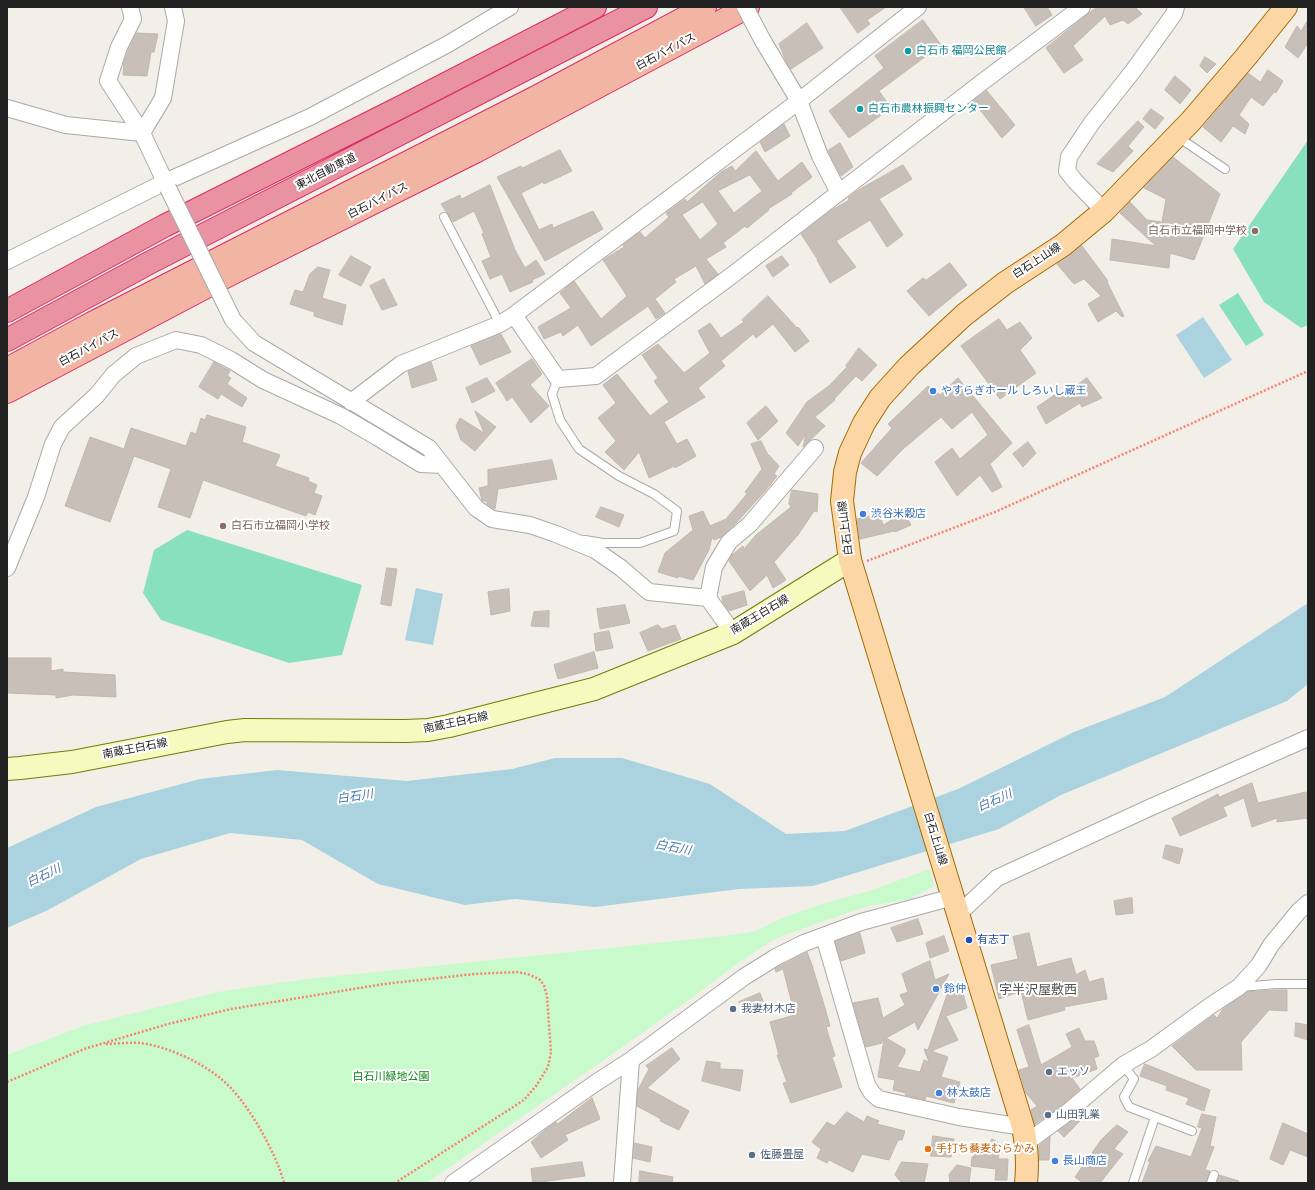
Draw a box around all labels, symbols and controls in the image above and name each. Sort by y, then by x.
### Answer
street label: 白石バイパス [634,31,698,73]
place label: 白石市 福岡公民館 [916,44,1006,58]
marker: 白石市 福岡公民館 [903,46,913,56]
place label: 白石市農林振興センター [868,102,989,116]
marker: 白石市農林振興センター [855,104,865,114]
street label: 東北自動車道 [294,151,358,193]
street label: 白石バイパス [346,180,410,222]
place label: 白石市立福岡中学校 [1148,224,1247,238]
marker: 白石市立福岡中学校 [1250,226,1260,236]
street label: 白石上山線 [1010,240,1064,282]
street label: 白石バイパス [57,327,121,369]
place label: やすらぎホール しろいし蔵王 [941,384,1086,398]
marker: やすらぎホール しろいし蔵王 [928,386,938,396]
street label: 白石上山線 [836,500,856,556]
place label: 渋谷米穀店 [871,507,926,521]
marker: 渋谷米穀店 [858,509,868,519]
place label: 白石市立福岡小学校 [231,519,330,533]
marker: 白石市立福岡小学校 [218,521,228,531]
street label: 南蔵王白石線 [728,592,792,638]
street label: 南蔵王白石線 [422,710,490,736]
street label: 南蔵王白石線 [101,736,169,762]
water label: 白石川 [336,787,374,807]
water label: 白石川 [976,787,1014,815]
street label: 白石上山線 [921,811,949,867]
water label: 白石川 [654,837,692,859]
water label: 白石川 [25,862,63,890]
place label: 有志丁 [977,933,1010,947]
marker: 有志丁 [964,935,974,945]
place label: 鈴仲 [944,982,966,996]
district label: 字半沢屋敷西 [999,983,1077,999]
marker: 鈴仲 [931,984,941,994]
place label: 我妻材木店 [741,1002,796,1016]
marker: 我妻材木店 [728,1004,738,1014]
place label: エッソ [1057,1065,1090,1079]
marker: エッソ [1044,1067,1054,1077]
park label: 白石川緑地公園 [353,1070,429,1084]
place label: 林太鼓店 [947,1086,991,1100]
marker: 林太鼓店 [934,1088,944,1098]
place label: 山田乳業 [1056,1108,1100,1122]
marker: 山田乳業 [1043,1110,1053,1120]
place label: 手打ち蕎麦むらかみ [936,1142,1035,1156]
marker: 手打ち蕎麦むらかみ [923,1144,933,1154]
place label: 佐藤畳屋 [760,1148,804,1162]
marker: 佐藤畳屋 [747,1150,757,1160]
place label: 長山商店 [1063,1154,1107,1168]
marker: 長山商店 [1050,1156,1060,1166]

